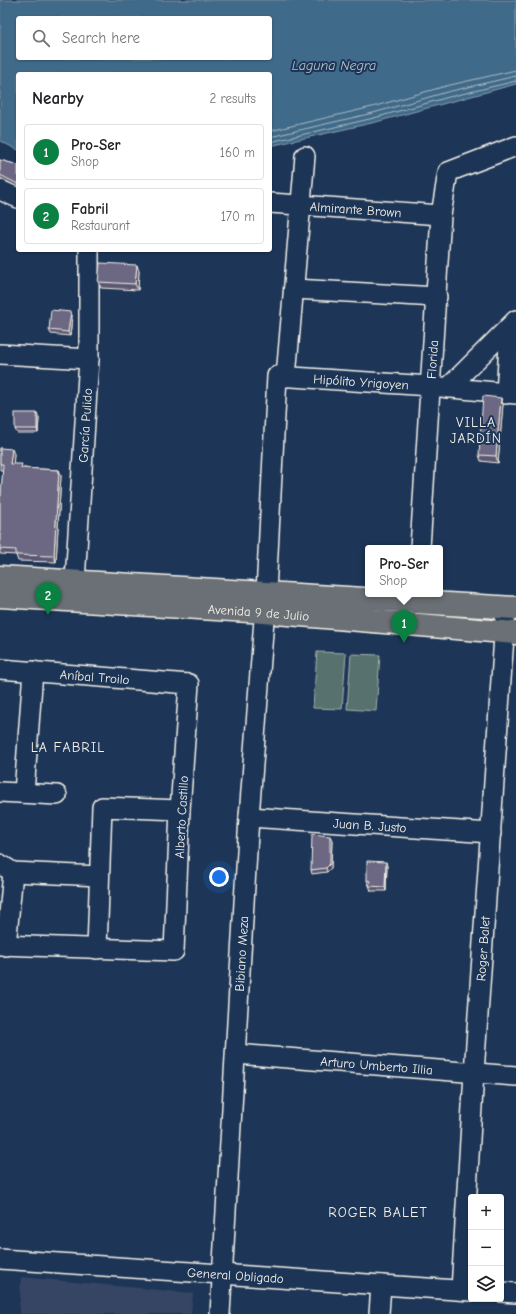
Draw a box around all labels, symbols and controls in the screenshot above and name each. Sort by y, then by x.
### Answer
search box [16,16,272,60]
icon: search [30,27,52,49]
text: Search here [62,29,140,47]
water label: Laguna Negra [292,57,376,74]
text: Nearby [32,89,83,108]
text: 2 results [209,91,256,106]
text: Pro-Ser [71,136,121,154]
text: 1 [43,145,49,160]
text: 160 m [220,145,255,160]
text: Shop [71,154,99,169]
street label: Almirante Brown [309,199,402,220]
text: Fabril [71,200,108,218]
text: 2 [43,209,49,224]
text: 170 m [221,209,255,224]
text: Restaurant [71,218,130,233]
street label: Florida [424,339,441,379]
street label: Hipólito Yrigoyen [313,371,409,393]
street label: García Pulido [75,388,95,463]
district label: VILLA JARDÍN [450,414,502,447]
popup [365,545,443,597]
text: Pro-Ser [379,555,429,573]
text: Shop [379,573,407,588]
pin: 2 [35,582,61,615]
street label: Avenida 9 de Julio [207,602,310,624]
pin: 1 [391,610,417,643]
street label: Aníbal Troilo [59,667,130,687]
district label: LA FABRIL [31,739,105,756]
street label: Alberto Castillo [172,775,191,859]
street label: Juan B. Justo [333,816,407,835]
your location [209,867,229,887]
street label: Roger Balet [473,914,493,982]
street label: Bibiano Meza [232,915,251,992]
street label: Arturo Umberto Illia [320,1054,433,1077]
map controls [468,1194,504,1302]
button: + [468,1194,504,1230]
district label: ROGER BALET [328,1204,428,1221]
button: − [468,1230,504,1266]
street label: General Obligado [187,1265,284,1286]
button: layers [468,1266,504,1302]

